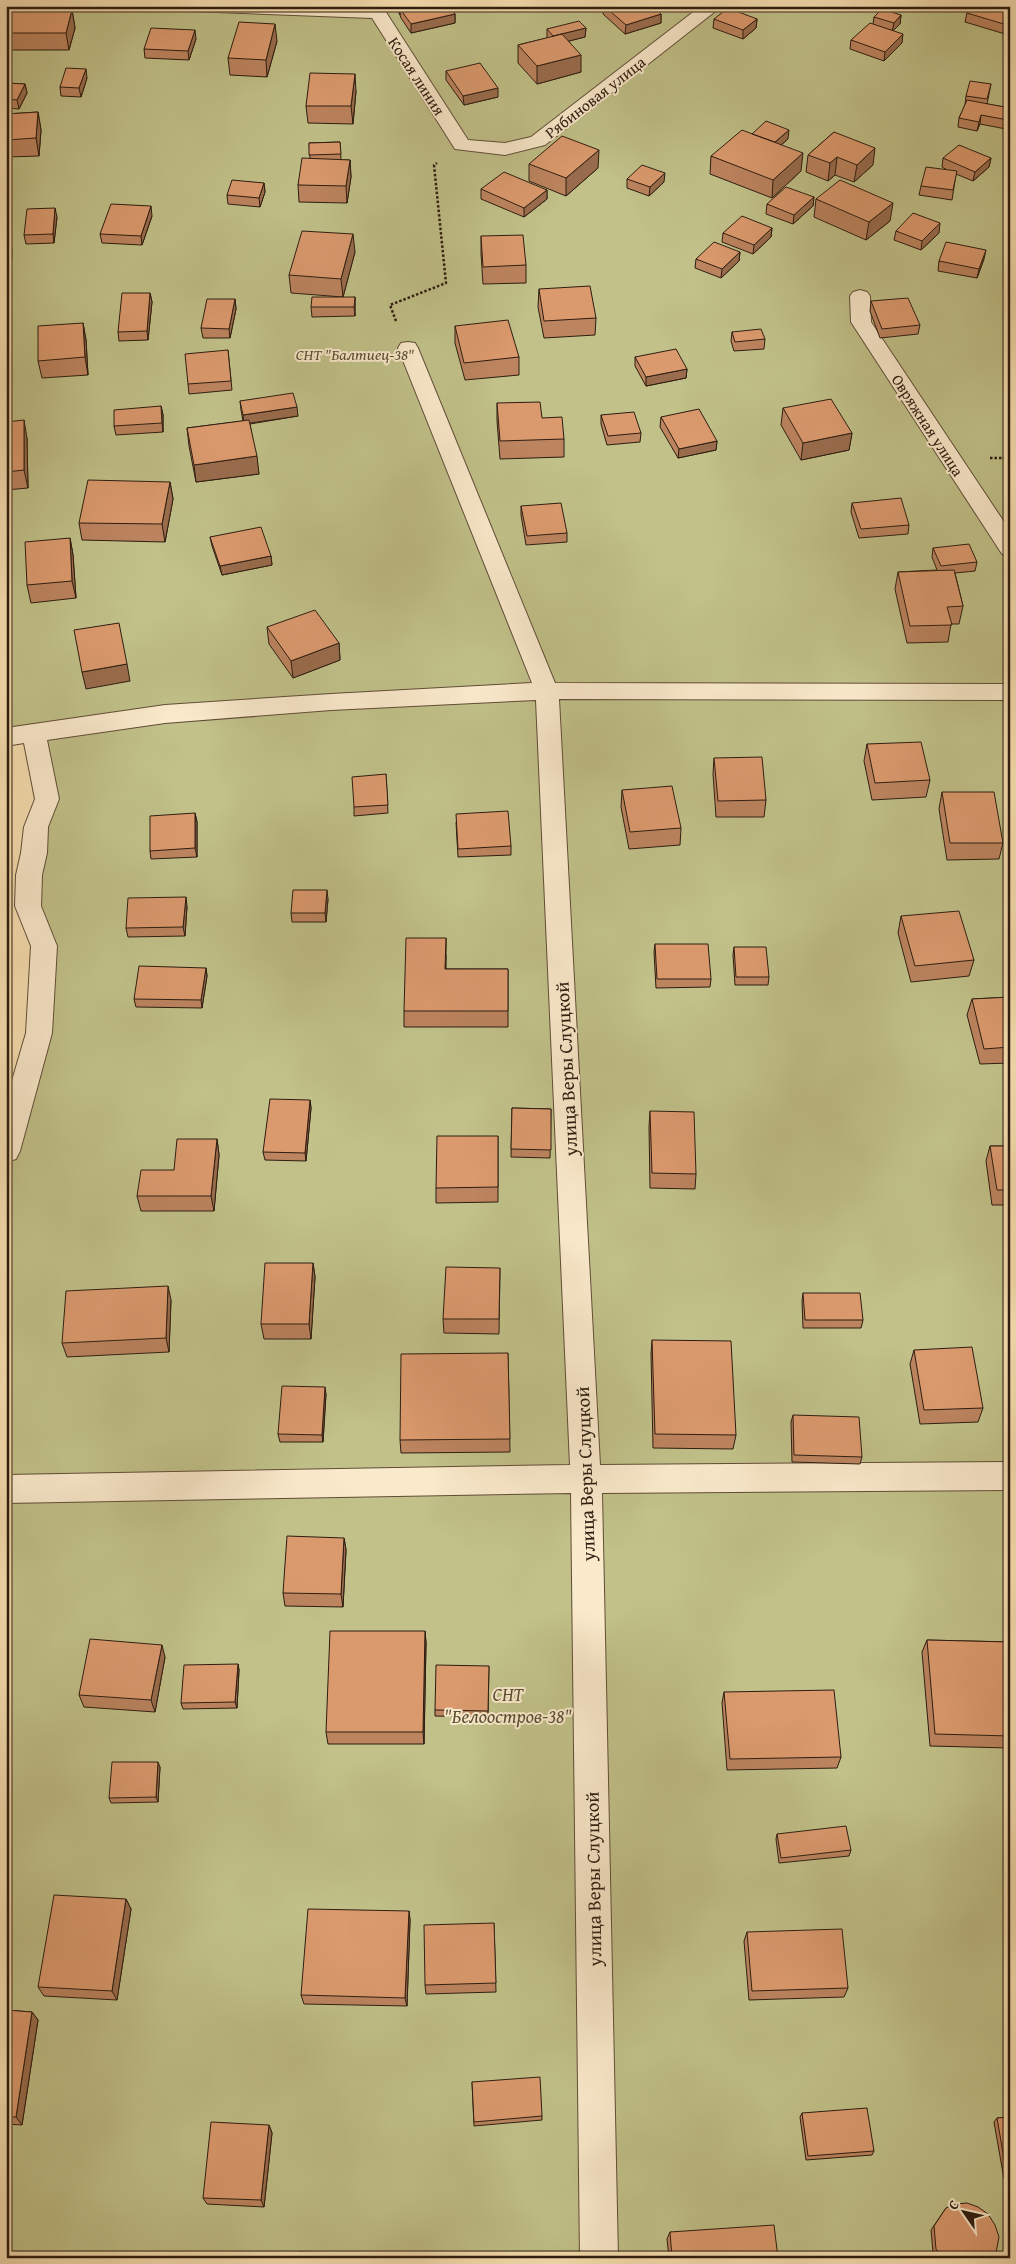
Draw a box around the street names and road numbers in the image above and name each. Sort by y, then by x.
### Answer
street label: Косая линия [383,32,451,120]
street label: Рябиновая улица [540,50,651,144]
street label: Овряжная улица [886,369,970,481]
street label: улица Веры Слуцкой [547,981,585,1158]
street label: улица Веры Слуцкой [568,1386,602,1563]
street label: улица Веры Слуцкой [577,1791,609,1968]

